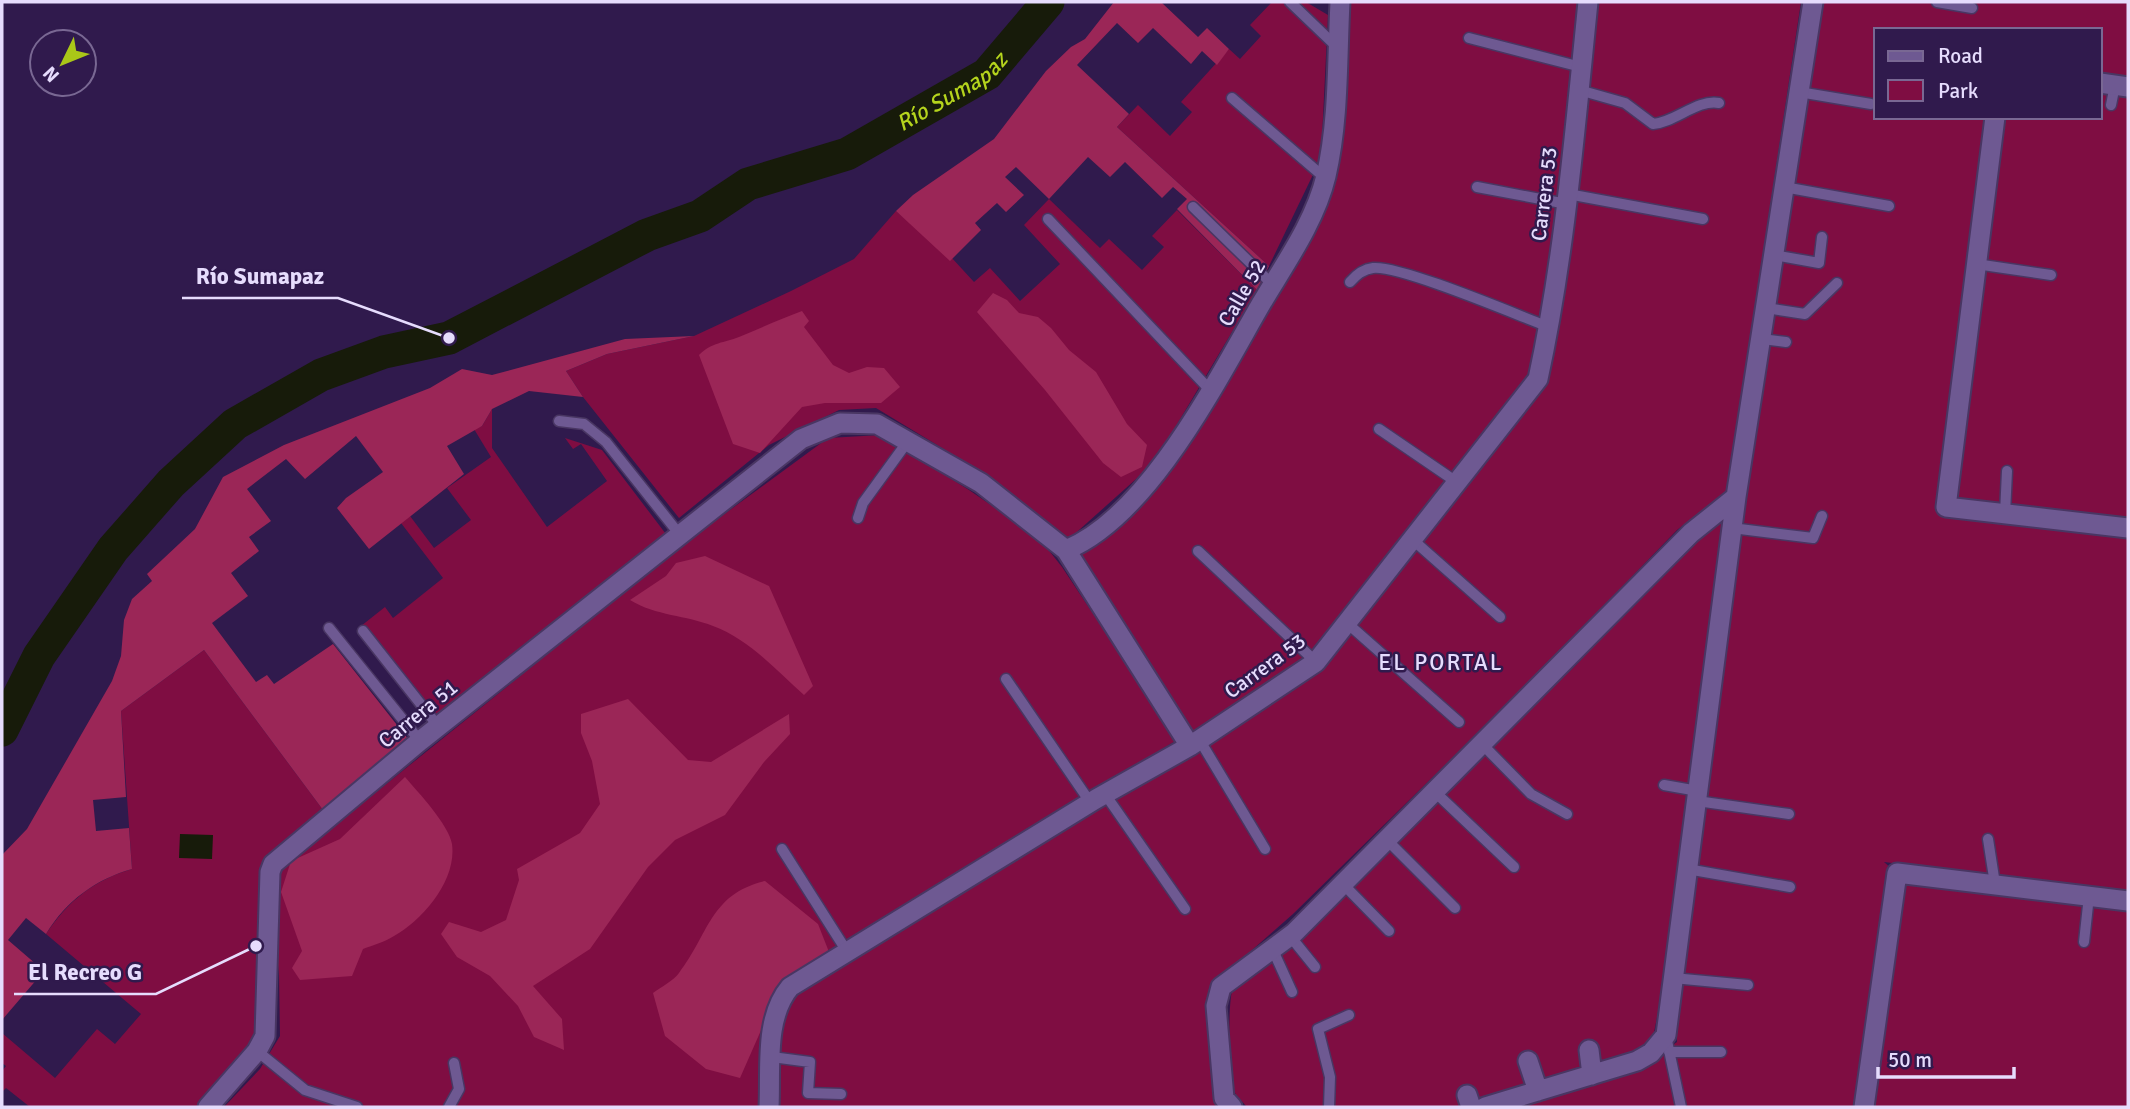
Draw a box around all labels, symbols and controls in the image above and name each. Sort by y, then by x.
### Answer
north arrow [28,28,98,98]
legend [1874,28,2102,119]
text: Road [1938,43,1983,69]
water label: Río Sumapaz [891,45,1015,137]
text: N [38,61,65,87]
text: Park [1938,78,1979,104]
street label: Carrera 53 [1525,146,1563,242]
callout: Río Sumapaz [182,254,338,298]
street label: Calle 52 [1213,255,1271,331]
text: Río Sumapaz [196,262,324,291]
street label: Carrera 53 [1219,628,1311,704]
district label: EL PORTAL [1378,648,1504,677]
street label: Carrera 51 [373,674,463,754]
callout: El Recreo G [14,950,156,994]
text: El Recreo G [28,958,142,987]
scale bar [1878,1036,2014,1080]
text: 50 m [1888,1047,1932,1073]

